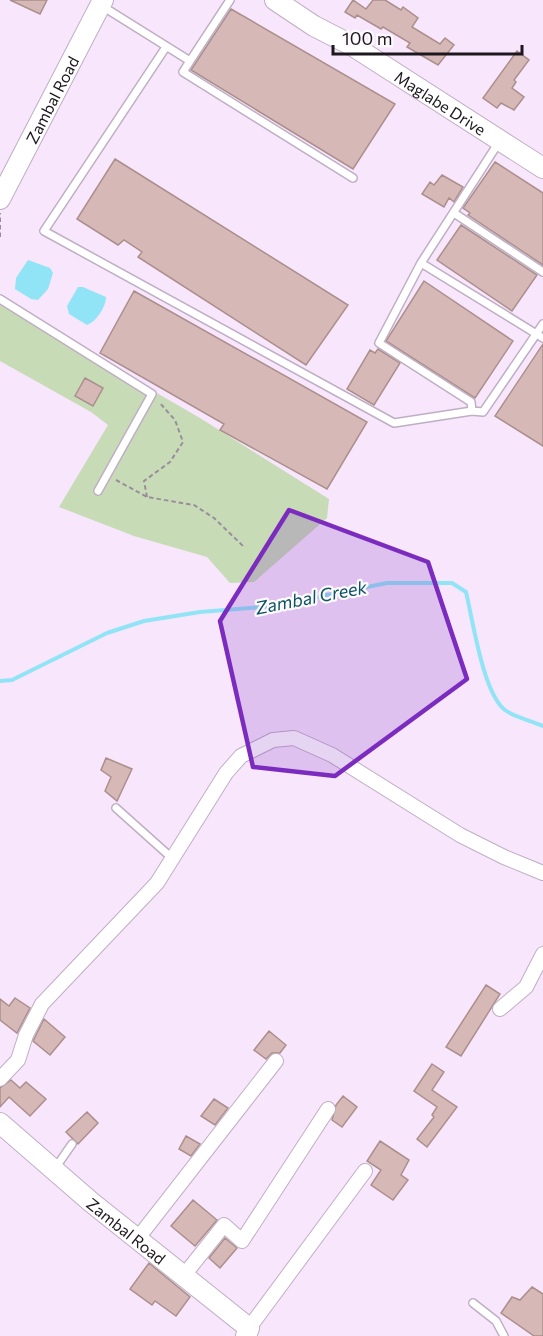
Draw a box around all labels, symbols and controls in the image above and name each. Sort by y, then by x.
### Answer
scale bar [333,18,522,56]
text: 100 m [342,27,392,49]
street label: Zambal Road [21,53,82,146]
street label: Maglabe Drive [392,66,490,139]
water label: Zambal Creek [252,575,370,619]
street label: Zambal Road [83,1193,170,1268]

